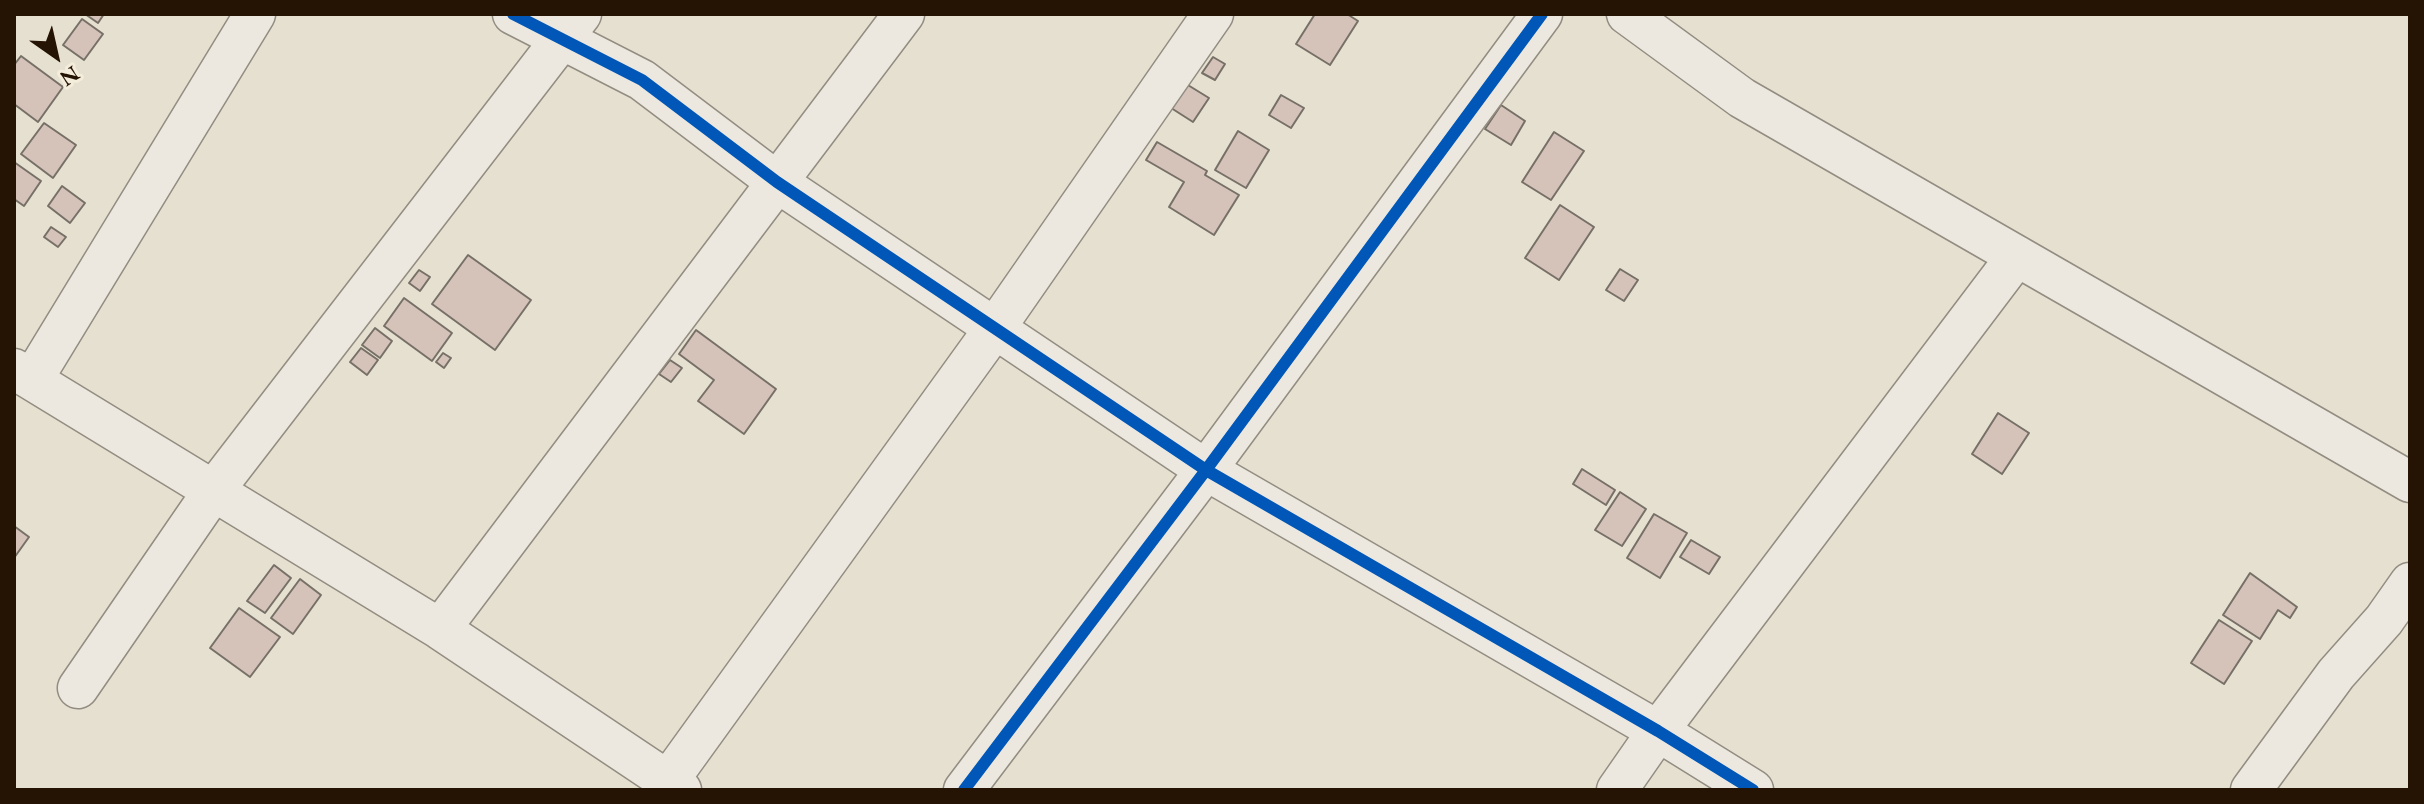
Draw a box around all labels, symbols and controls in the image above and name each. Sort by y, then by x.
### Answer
north arrow [16,16,96,96]
text: N [54,59,85,93]

